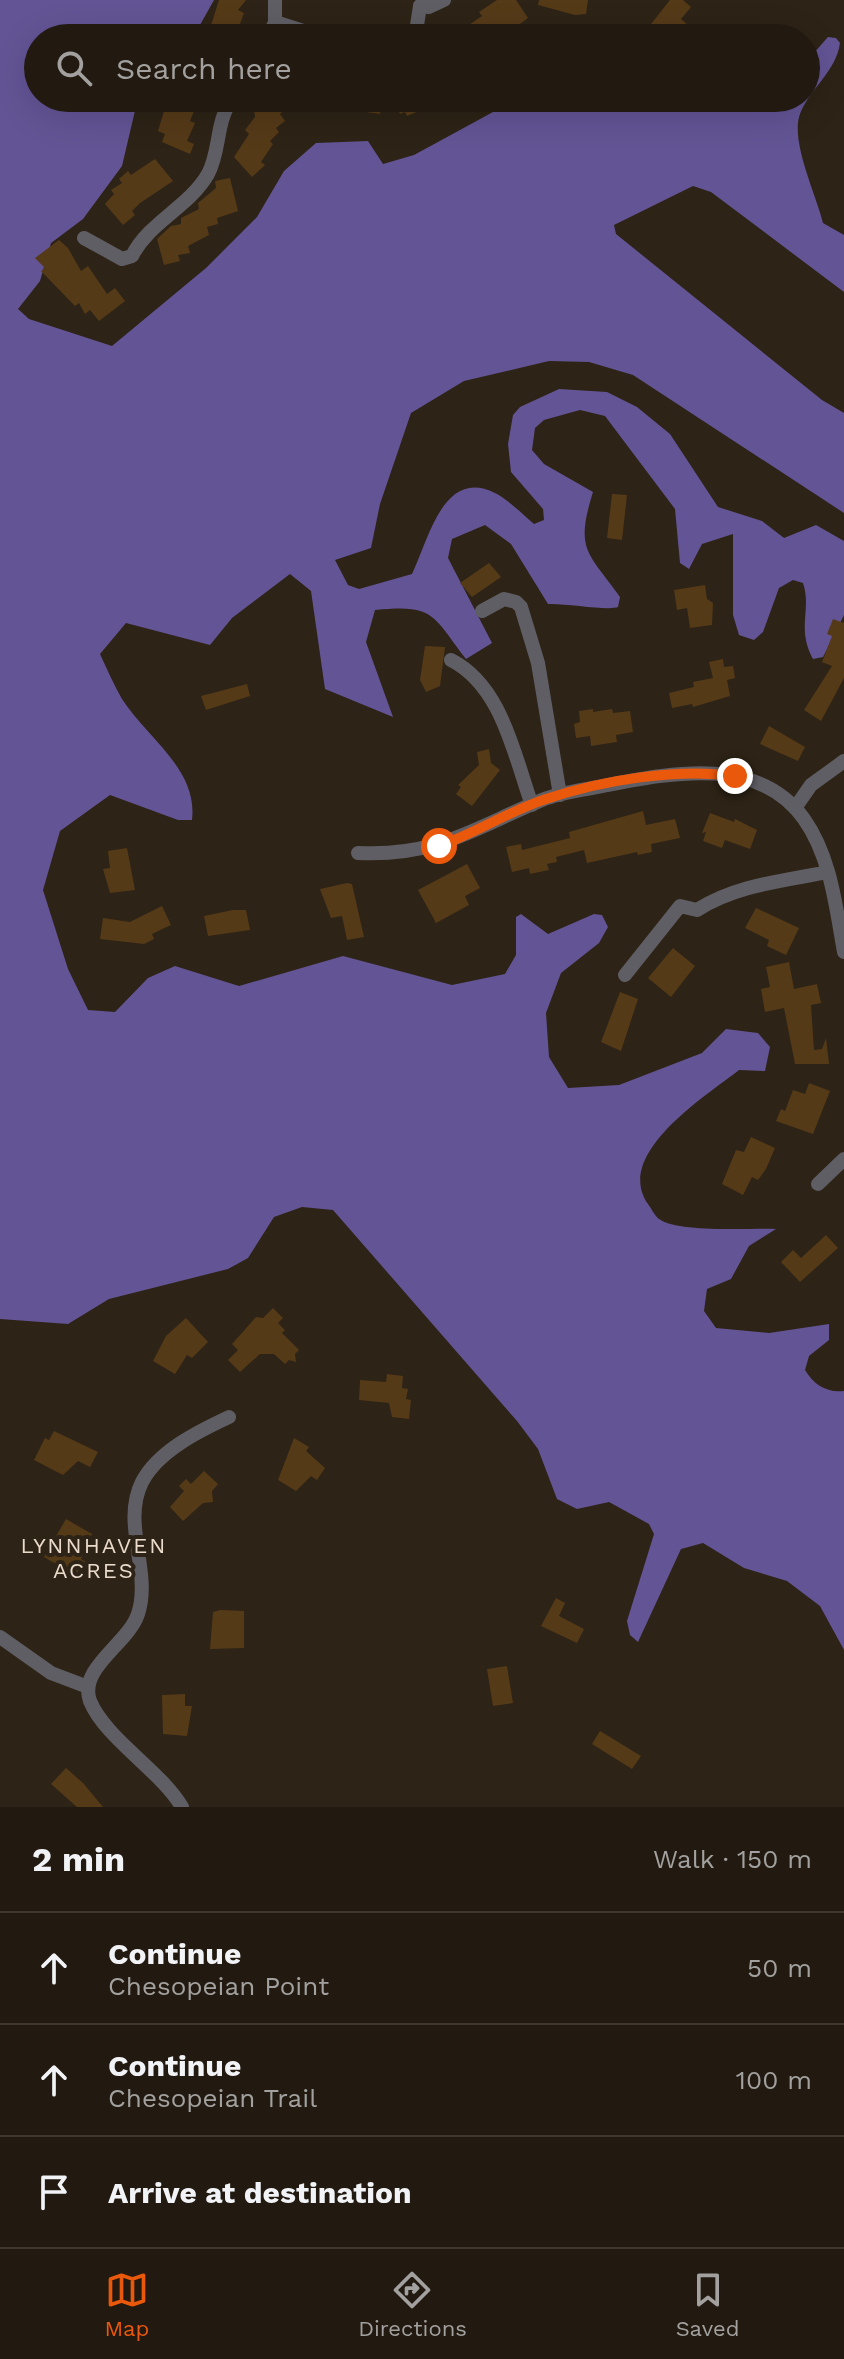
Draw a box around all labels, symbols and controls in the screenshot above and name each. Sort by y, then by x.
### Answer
search box [24,24,820,112]
icon: search [52,46,96,90]
text: Search here [116,51,292,86]
route end [717,758,753,794]
route start [421,828,457,864]
district label: LYNNHAVEN ACRES [21,1533,167,1583]
text: 2 min [32,1839,125,1879]
text: Walk · 150 m [653,1844,812,1874]
text: Continue [108,1936,241,1971]
icon: ahead [32,1946,76,1990]
text: 50 m [747,1953,812,1983]
text: Chesopeian Point [108,1971,329,2001]
text: Continue [108,2048,241,2083]
icon: ahead [32,2058,76,2102]
text: 100 m [736,2065,812,2095]
text: Chesopeian Trail [108,2083,317,2113]
icon: arrive [32,2170,76,2214]
text: Arrive at destination [108,2175,412,2210]
tab: Map [104,2268,149,2341]
tab: Directions [358,2268,467,2341]
tab: Saved [676,2268,740,2341]

